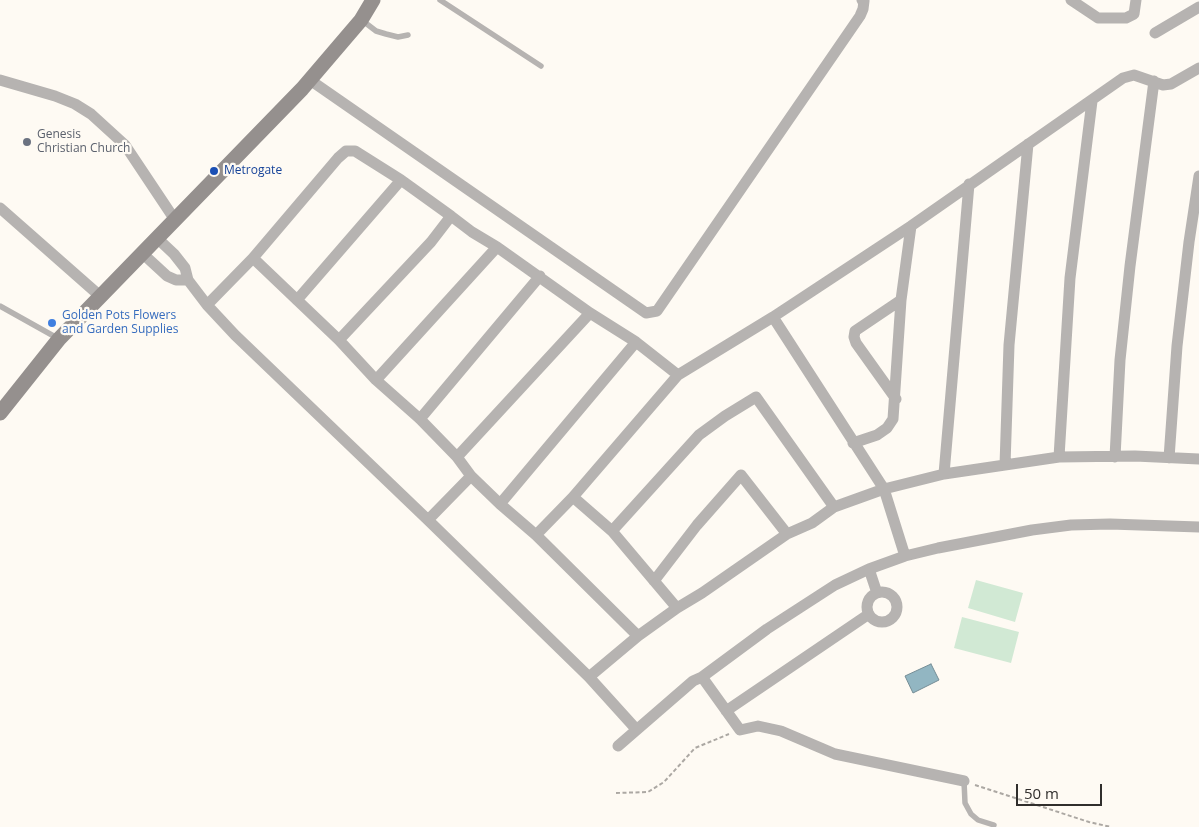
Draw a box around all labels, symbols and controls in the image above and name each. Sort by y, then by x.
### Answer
place label: Genesis Christian Church [37,128,130,156]
marker: Genesis Christian Church [21,136,33,148]
place label: Metrogate [224,164,282,178]
marker: Metrogate [208,165,220,177]
place label: Golden Pots Flowers and Garden Supplies [62,309,178,337]
marker: Golden Pots Flowers and Garden Supplies [46,317,58,329]
scale bar [1019,774,1105,806]
text: 50 m [1024,783,1059,803]

